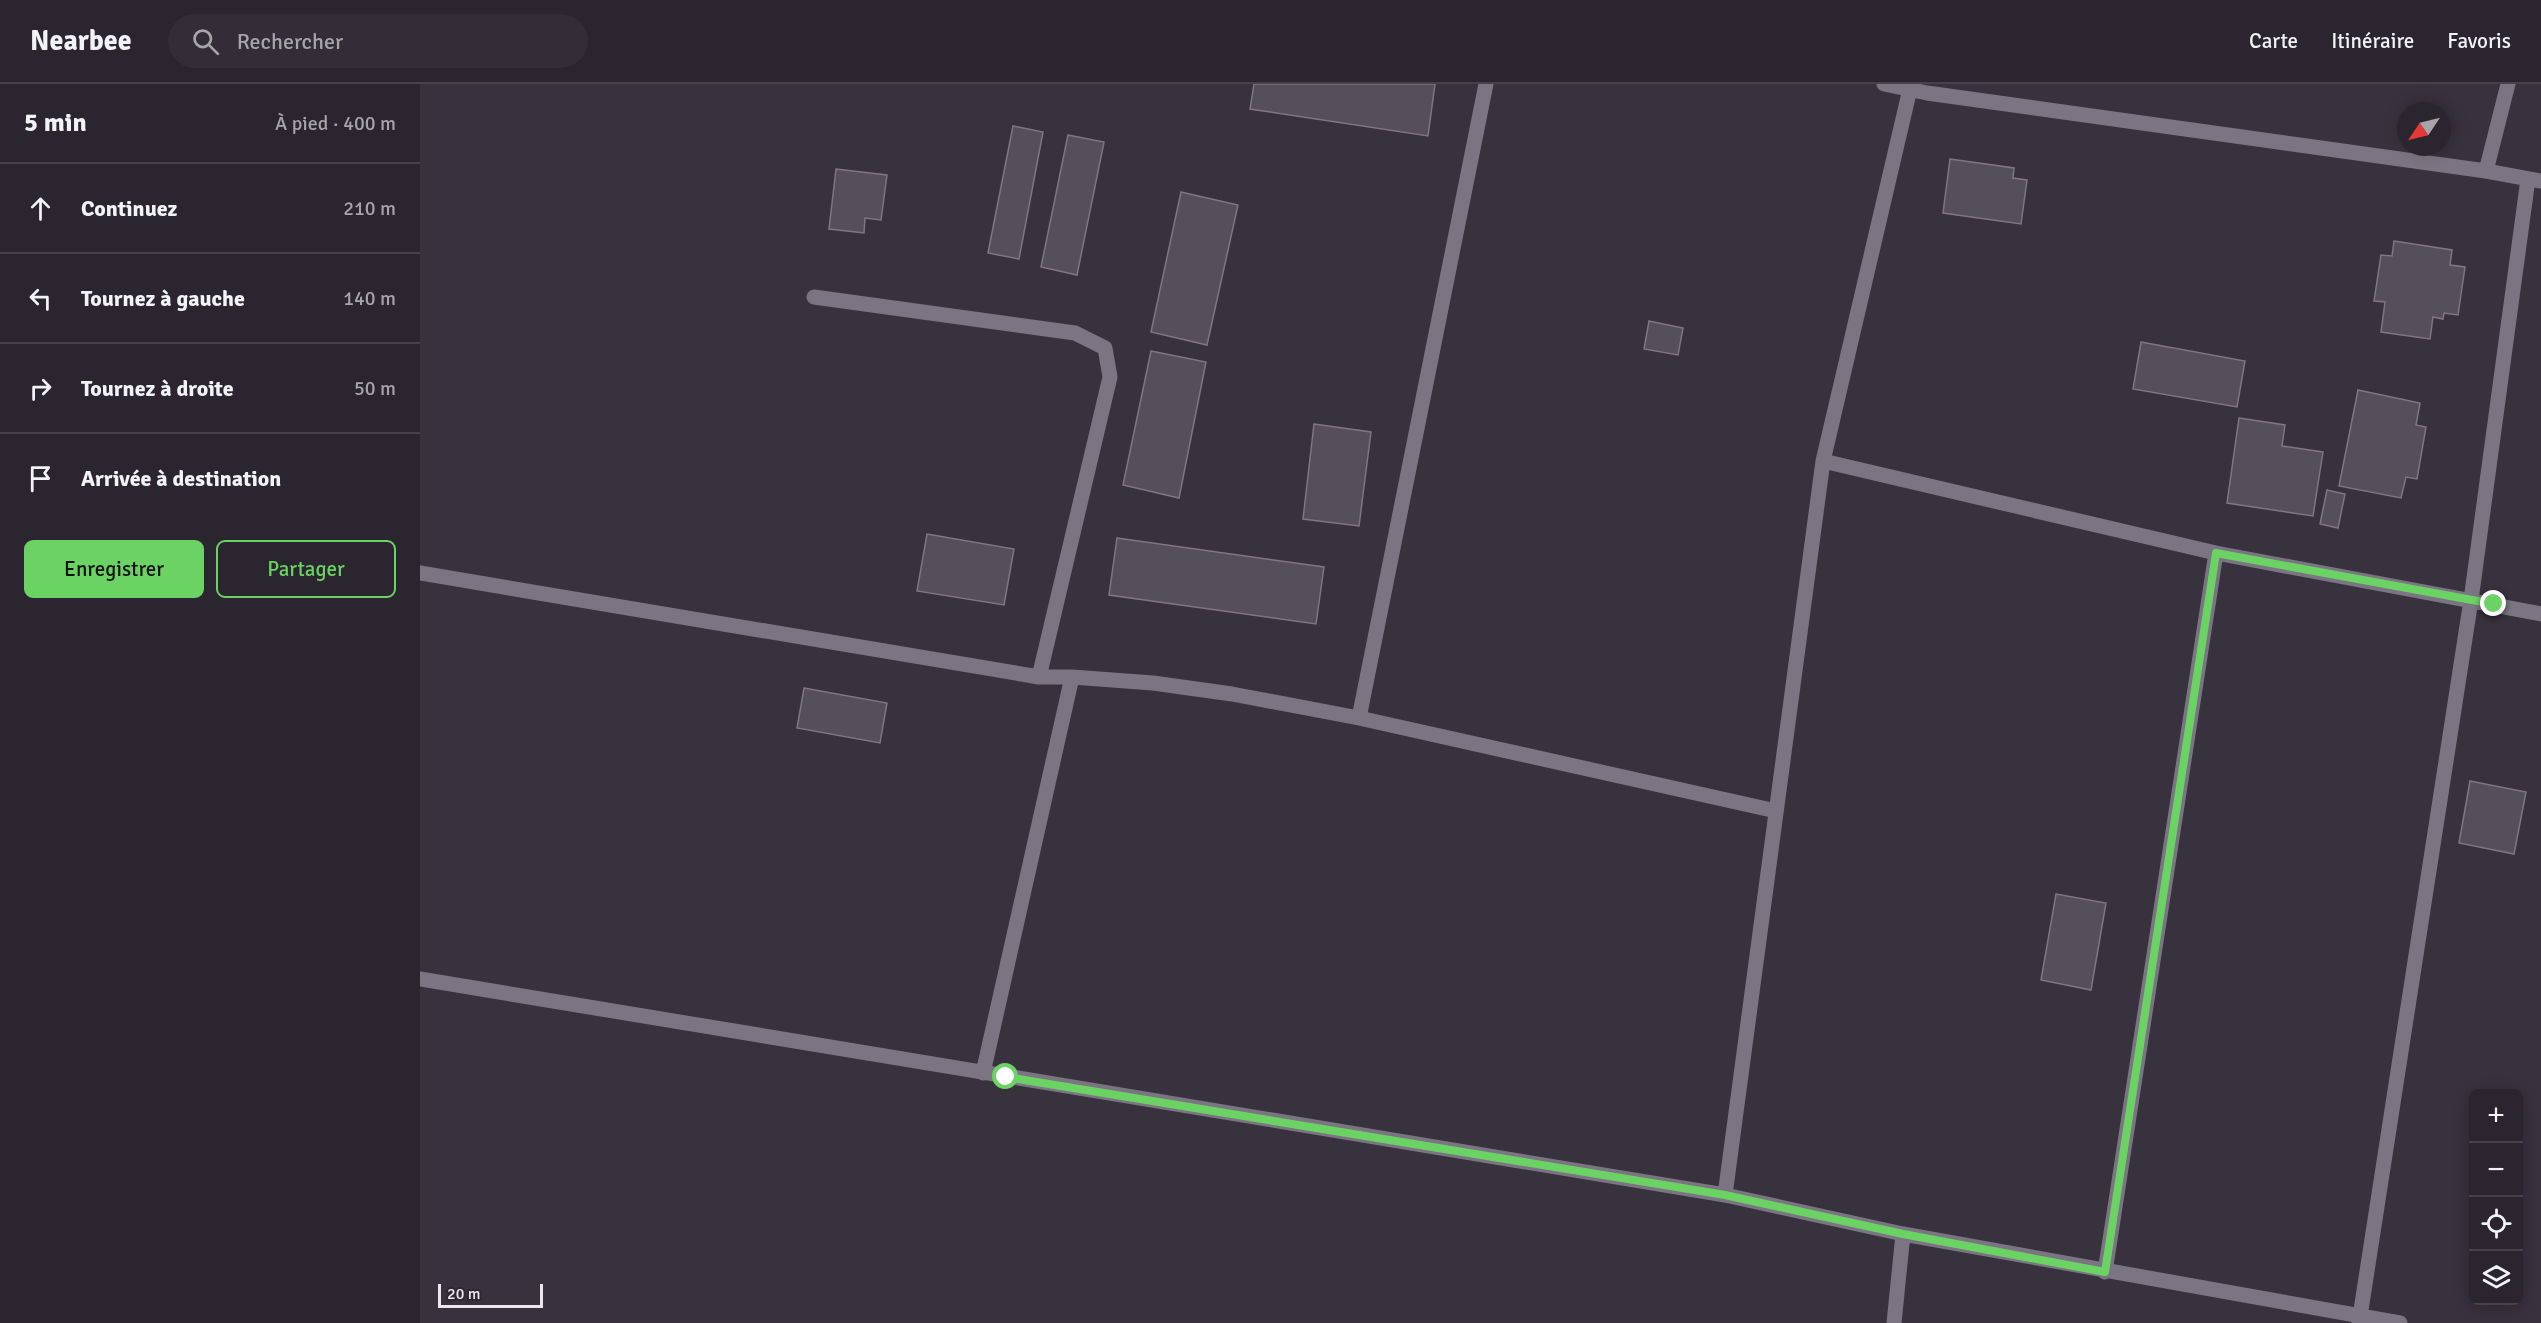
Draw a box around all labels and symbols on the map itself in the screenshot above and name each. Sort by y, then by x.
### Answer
north arrow [2397,102,2451,156]
route end [2480,590,2506,616]
route start [992,1063,1018,1089]
scale bar [438,1281,543,1308]

